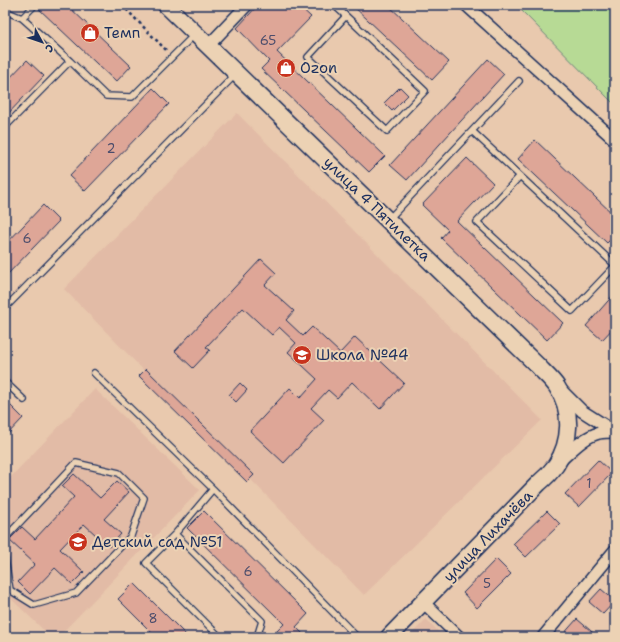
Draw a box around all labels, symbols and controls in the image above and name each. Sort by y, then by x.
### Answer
north arrow [22,22,62,62]
shop icon: Темп [79,22,101,44]
place label: Темп [104,23,140,43]
house number: 65 [260,32,276,49]
text: С [41,41,57,56]
shop icon: Ozon [275,57,297,79]
place label: Ozon [300,58,337,78]
house number: 2 [106,140,116,157]
street label: улица 4 Пятилетка [319,152,436,266]
house number: 6 [22,230,32,247]
school or university icon: Школа №44 [291,344,313,366]
place label: Школа №44 [316,345,408,365]
house number: 1 [586,475,592,492]
street label: улица Лихачёва [439,485,537,586]
school or university icon: Детский сад №51 [67,531,89,553]
place label: Детский сад №51 [92,532,223,552]
house number: 6 [243,563,253,580]
house number: 5 [483,575,491,592]
house number: 8 [148,610,158,627]

